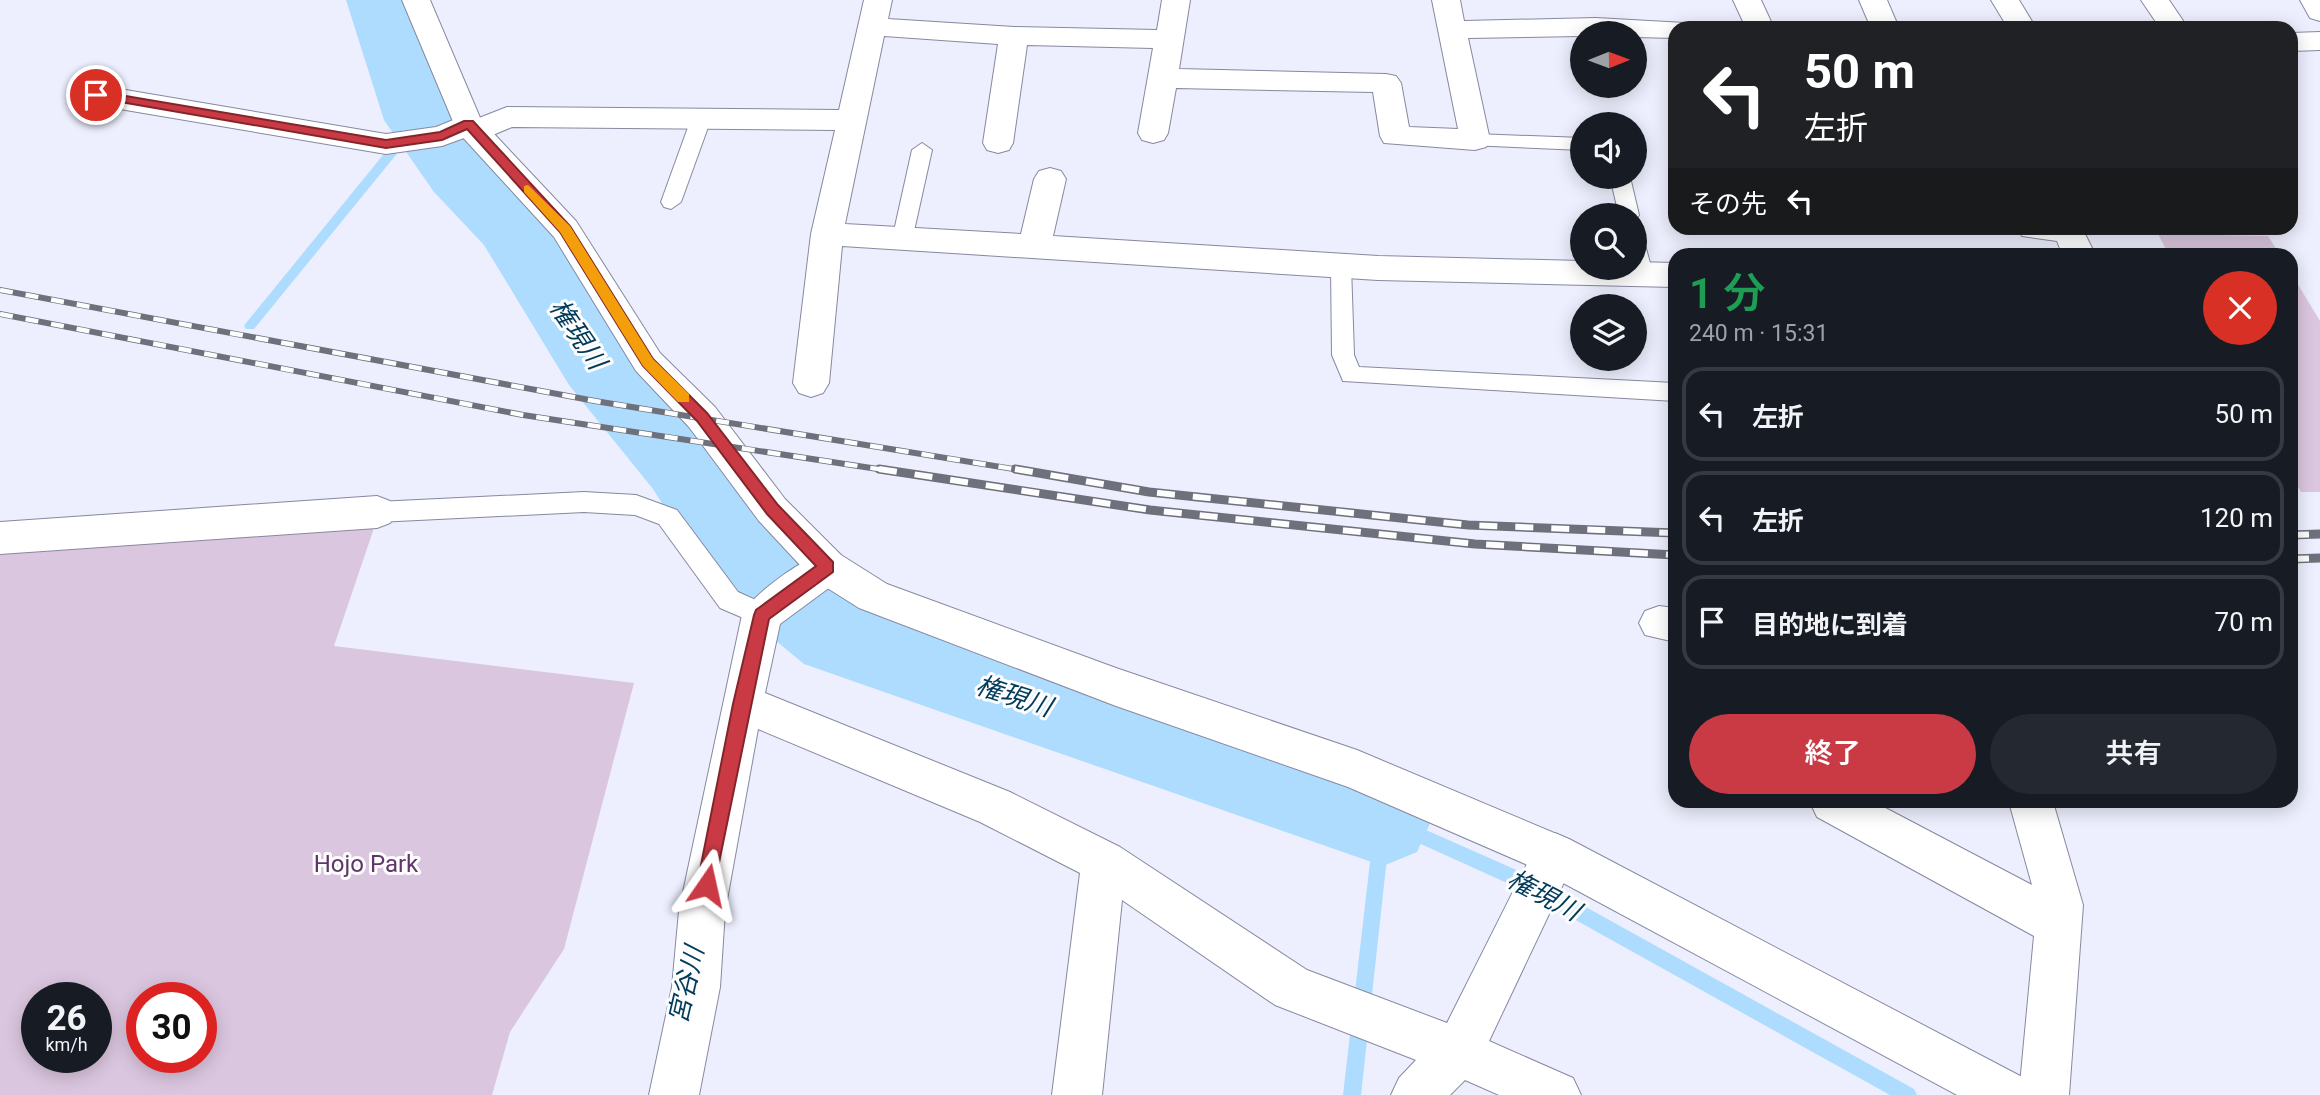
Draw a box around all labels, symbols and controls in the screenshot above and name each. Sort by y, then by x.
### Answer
north arrow [1570,21,1647,98]
map controls [1570,21,1647,371]
text: 50 m [1804,43,1915,100]
icon: left [1689,49,1780,140]
pin [66,65,126,125]
icon: arrive [77,76,115,114]
text: 左折 [1804,109,1868,147]
button: sound [1570,112,1647,189]
icon: left [1781,182,1819,220]
text: その先 [1689,189,1767,219]
button: search [1570,203,1647,280]
text: 1 分 [1689,269,1765,318]
button: close [2203,271,2277,345]
water label: 権現川 [544,293,614,377]
button: layers [1570,294,1647,371]
text: 240 m · 15:31 [1689,320,1828,347]
icon: left [1693,395,1731,433]
text: 50 m [2215,399,2273,429]
text: 左折 [1752,402,1804,432]
icon: left [1693,499,1731,537]
text: 120 m [2200,503,2273,533]
text: 左折 [1752,506,1804,536]
icon: arrive [1693,603,1731,641]
text: 70 m [2215,607,2273,637]
text: 目的地に到着 [1752,610,1908,640]
water label: 権現川 [972,670,1059,723]
button: 終了 [1689,714,1976,794]
button: 共有 [1990,714,2277,794]
position arrow [670,848,744,922]
park label: Hojo Park [314,850,419,878]
water label: 権現川 [1503,863,1588,928]
water label: 宮谷川 [663,941,710,1026]
speed limit sign: 30 [126,982,217,1073]
text: 26 [46,998,87,1039]
text: km/h [45,1034,88,1055]

